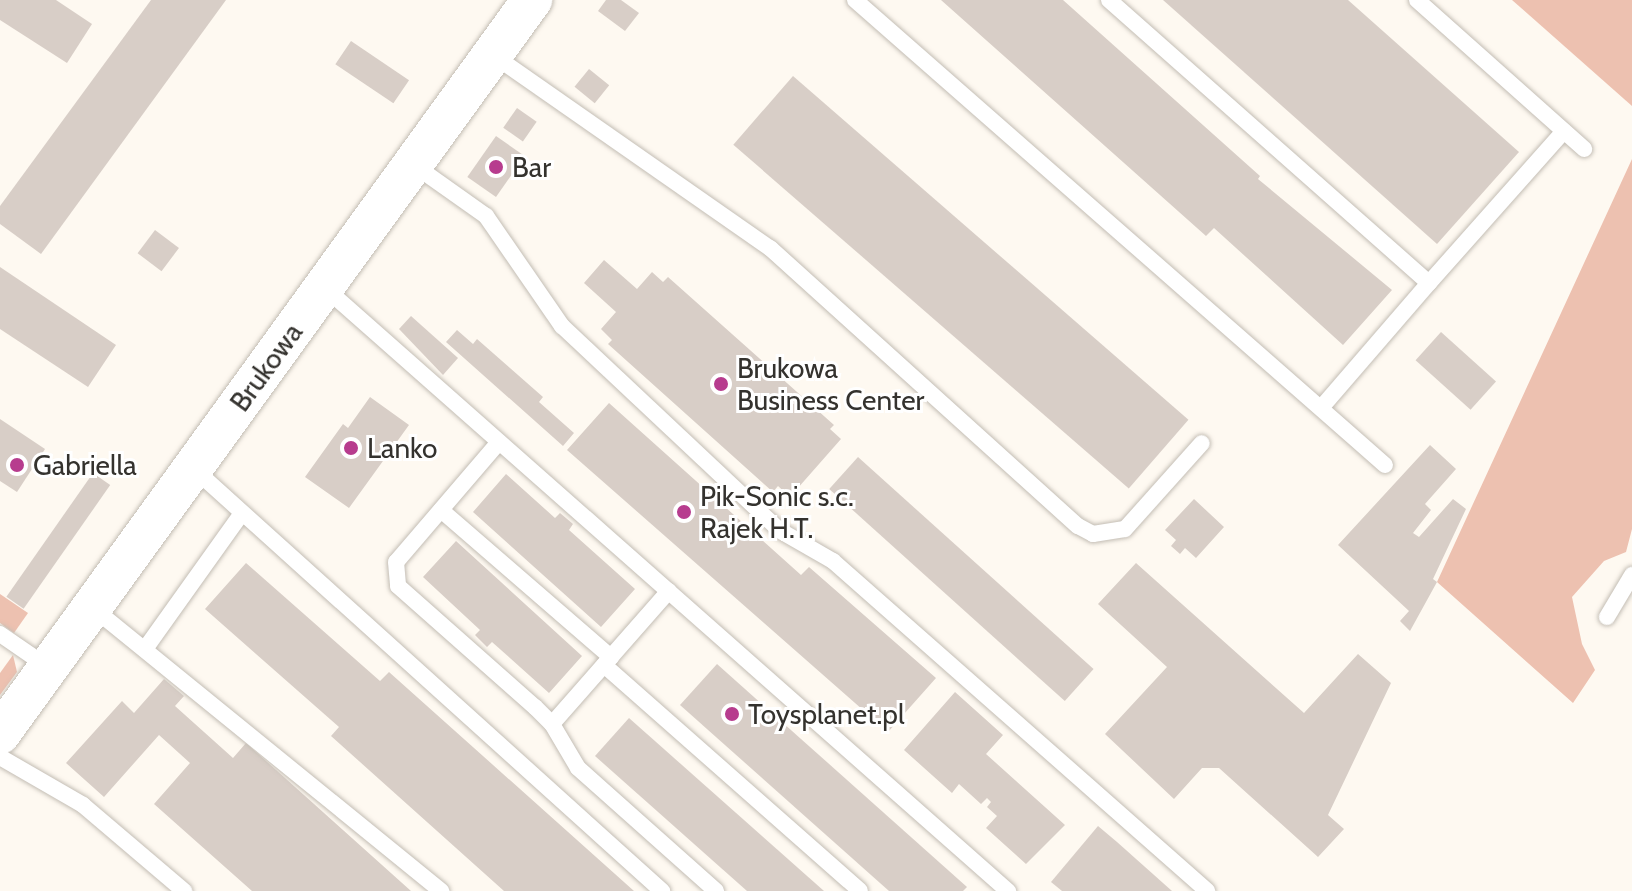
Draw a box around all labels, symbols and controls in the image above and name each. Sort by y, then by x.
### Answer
place label: Bar [512,150,551,184]
marker: Bar [487,158,505,176]
street label: Brukowa [223,316,309,418]
place label: Brukowa Business Center [737,351,924,417]
marker: Brukowa Business Center [712,375,730,393]
place label: Lanko [367,431,437,465]
marker: Lanko [342,439,360,457]
place label: Gabriella [33,448,137,482]
marker: Gabriella [8,456,26,474]
place label: Pik-Sonic s.c. Rajek H.T. [700,479,854,545]
marker: Pik-Sonic s.c. Rajek H.T. [675,503,693,521]
place label: Toysplanet.pl [748,697,905,731]
marker: Toysplanet.pl [723,705,741,723]

